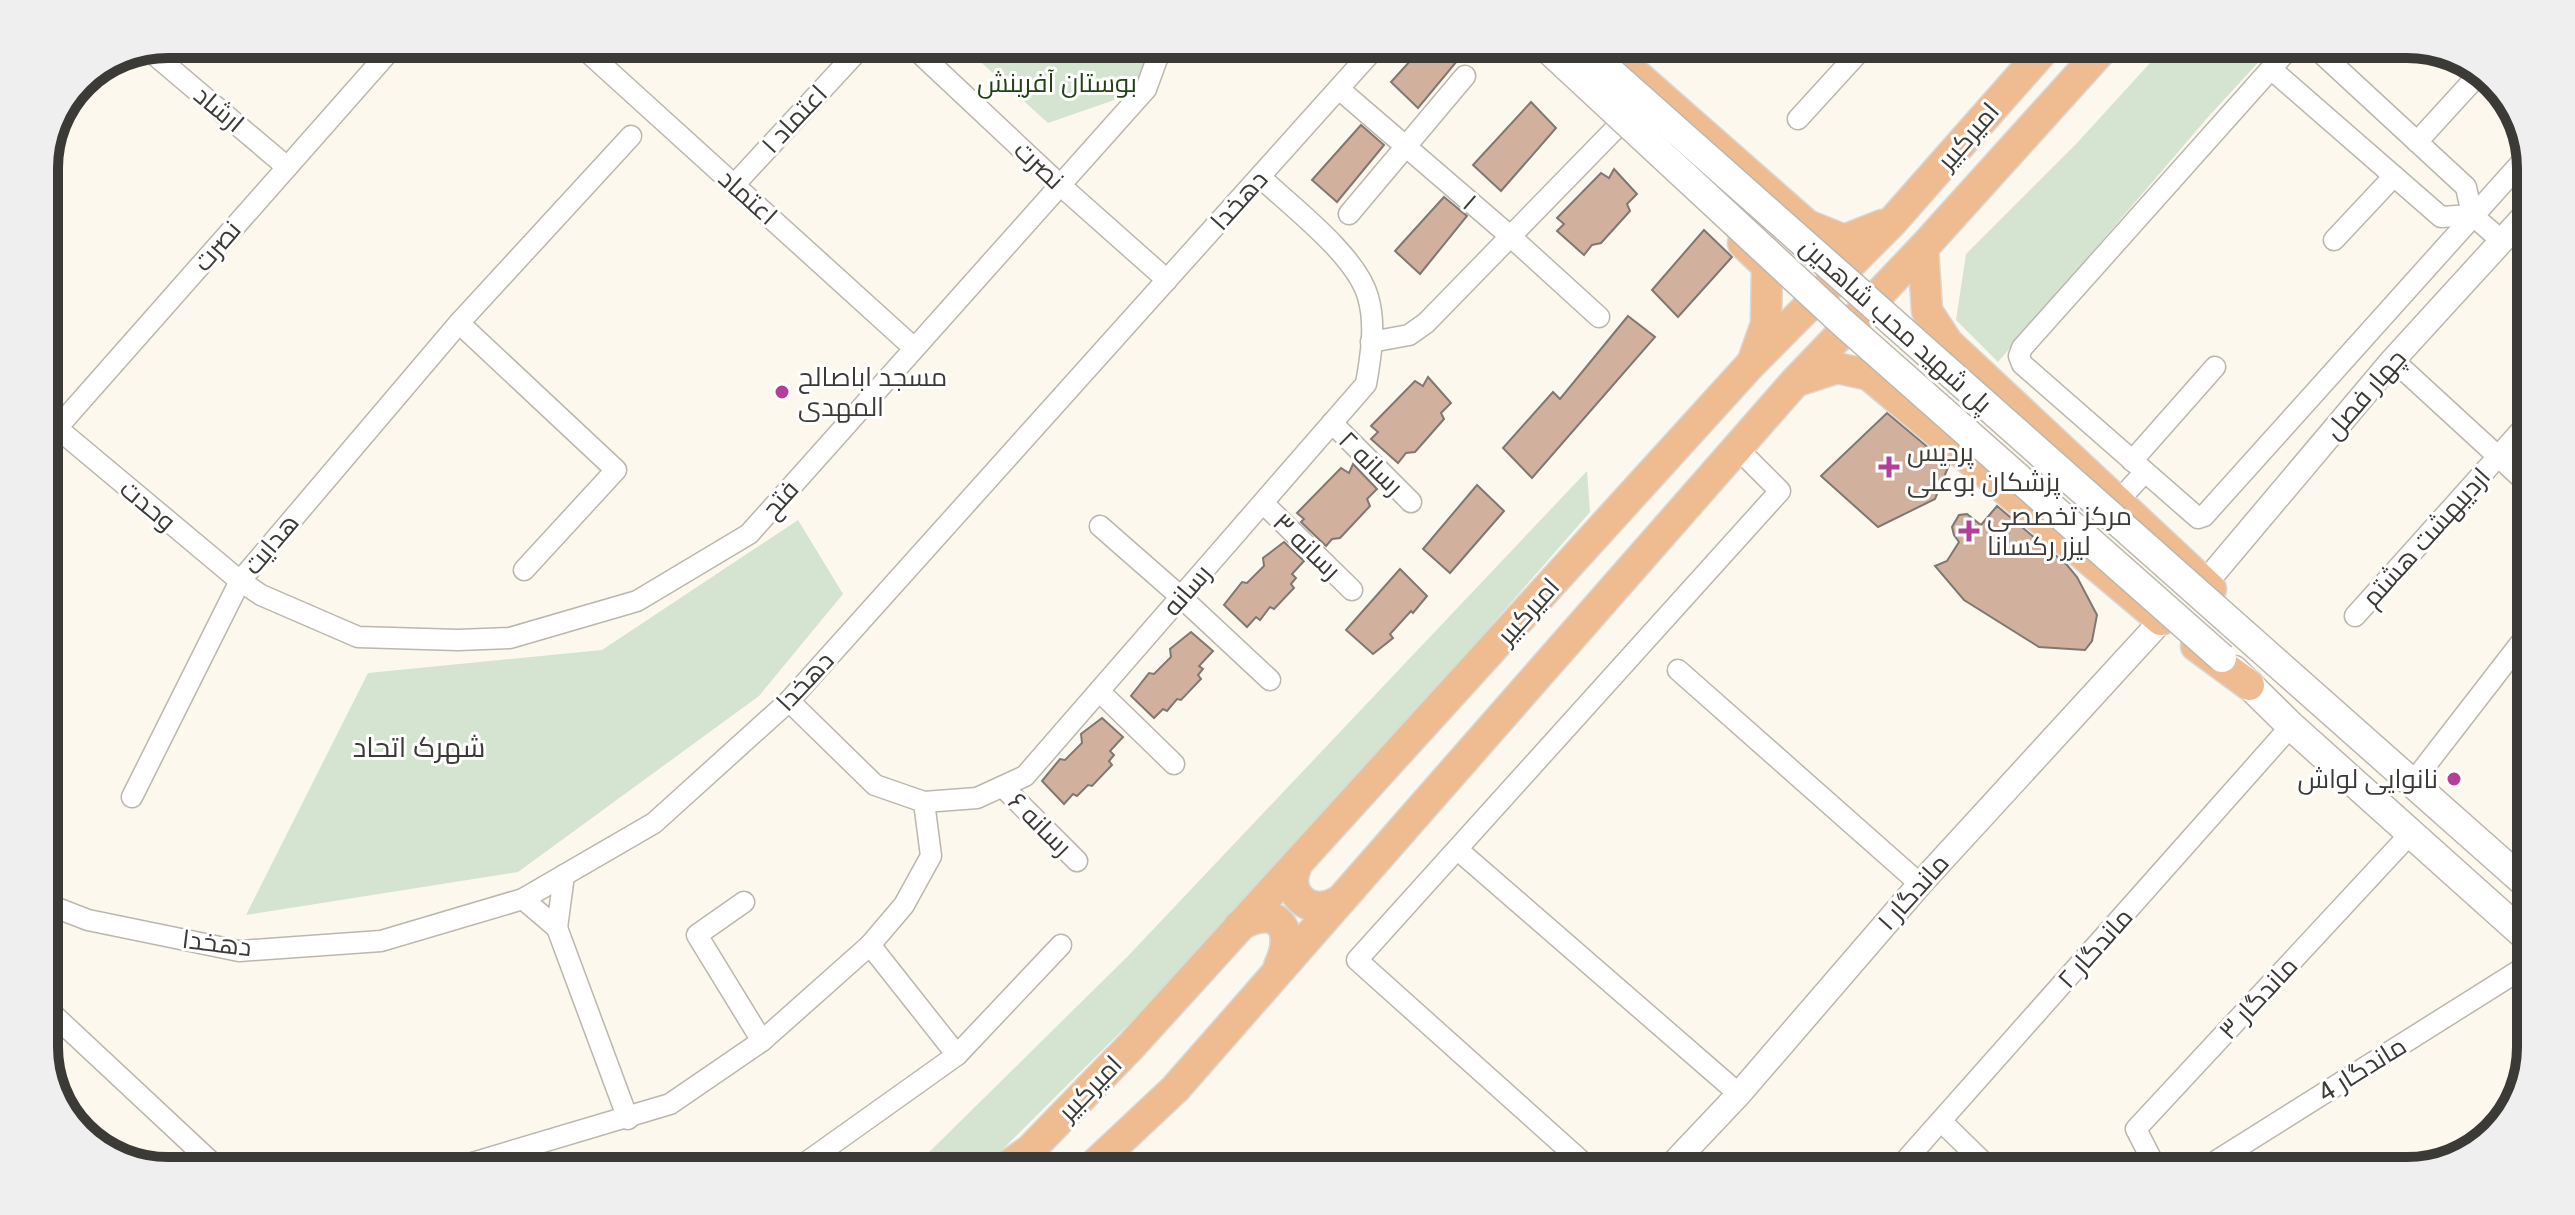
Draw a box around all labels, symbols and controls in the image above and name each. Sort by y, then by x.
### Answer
park label: بوستان آفرینش [977,68,1137,99]
street label: اعتماد ۱ [755,79,833,159]
street label: ارشاد [188,80,250,138]
street label: امیرکبیر [1930,97,2005,177]
street label: نصرت [1008,135,1070,195]
street label: اعتماد [713,163,783,231]
street label: دهخدا [1204,164,1274,236]
street label: ۱ [1457,188,1483,216]
street label: نصرت [187,215,247,277]
street label: پل شهید محب شاهدین [1793,231,1998,420]
street label: چهار فصل [2318,343,2413,446]
place label: مسجد اباصالح المهدی [798,362,947,423]
marker: مسجد اباصالح المهدی [773,383,791,401]
street label: رسانه ۲ [1333,425,1409,501]
place label: پردیس پزشکان بوعلی [1907,437,2060,499]
marker: پردیس پزشکان بوعلی [1878,456,1900,478]
street label: اردیبهشت هشتم [2356,462,2498,614]
street label: وحدت [114,473,182,537]
street label: فتح [756,474,806,525]
place label: مرکز تخصصی لیزر رکسانا [1987,501,2132,561]
street label: رسانه ۳ [1267,507,1347,585]
street label: هدایت [237,508,305,580]
marker: مرکز تخصصی لیزر رکسانا [1958,520,1980,542]
street label: رسانه [1157,558,1217,622]
street label: امیرکبیر [1489,572,1565,652]
street label: دهخدا [770,645,840,717]
district label: شهرک اتحاد [353,731,485,764]
place label: نانوایی لواش [2297,764,2438,795]
marker: نانوایی لواش [2445,770,2463,788]
street label: رسانه ۶ [1002,786,1078,862]
street label: ماندگار ۱ [1871,848,1955,936]
street label: ماندگار ۲ [2051,902,2139,994]
street label: دهخدا [181,924,253,962]
street label: ماندگار ۳ [2212,951,2304,1045]
street label: ماندگار 4 [2312,1030,2412,1108]
street label: امیرکبیر [1051,1049,1128,1128]

